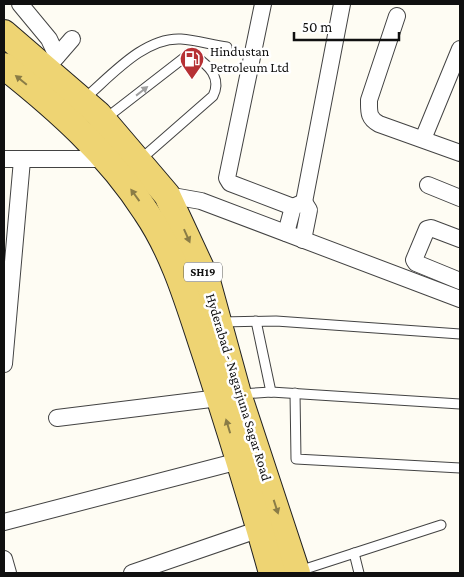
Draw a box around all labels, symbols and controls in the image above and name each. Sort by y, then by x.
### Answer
scale bar [294,10,399,42]
text: 50 m [302,19,332,35]
place label: Hindustan Petroleum Ltd [210,43,290,75]
fuel station icon: Hindustan Petroleum Ltd [179,46,205,80]
one-way arrow [15,74,28,85]
one-way arrow [135,85,148,96]
one-way arrow [129,189,140,202]
one-way arrow [183,229,191,243]
road number: SH19 [184,262,222,282]
street label: Hyderabad - Nagarjuna Sagar Road [202,291,275,484]
one-way arrow [224,418,232,433]
one-way arrow [273,499,280,514]

